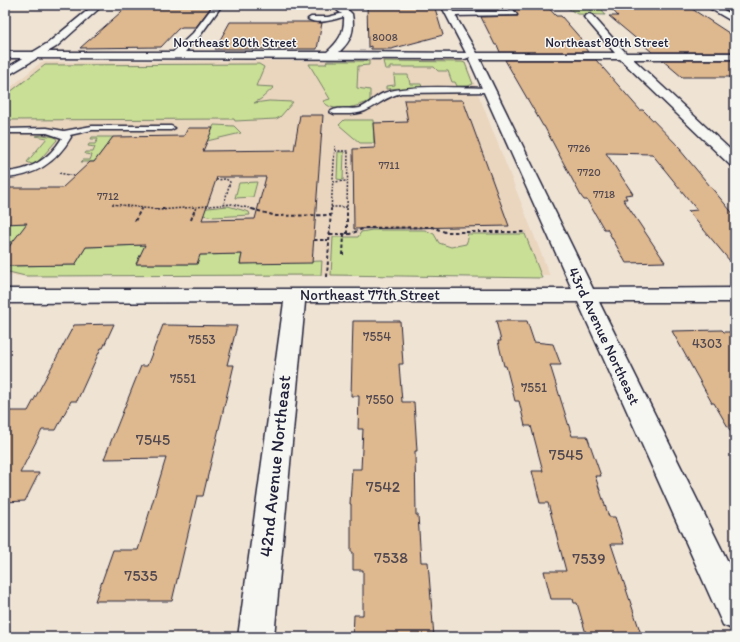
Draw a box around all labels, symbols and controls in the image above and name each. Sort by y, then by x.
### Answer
house number: 8008 [372,31,398,44]
street label: Northeast 80th Street [173,35,297,50]
street label: Northeast 80th Street [545,35,669,50]
house number: 7726 [568,142,590,155]
house number: 7711 [378,159,400,172]
house number: 7720 [577,166,601,179]
house number: 7718 [593,188,615,201]
house number: 7712 [97,190,119,203]
street label: 43rd Avenue Northeast [564,264,644,408]
street label: Northeast 77th Street [300,286,440,304]
house number: 7554 [363,329,391,344]
house number: 7553 [188,332,216,347]
house number: 4303 [692,336,722,351]
house number: 7551 [170,371,196,386]
street label: 42nd Avenue Northeast [255,374,296,558]
house number: 7551 [521,380,547,395]
house number: 7550 [366,392,394,407]
house number: 7545 [136,430,170,449]
house number: 7545 [549,445,583,464]
house number: 7542 [366,477,401,496]
house number: 7538 [374,548,408,567]
house number: 7539 [572,549,606,568]
house number: 7535 [124,566,158,585]

